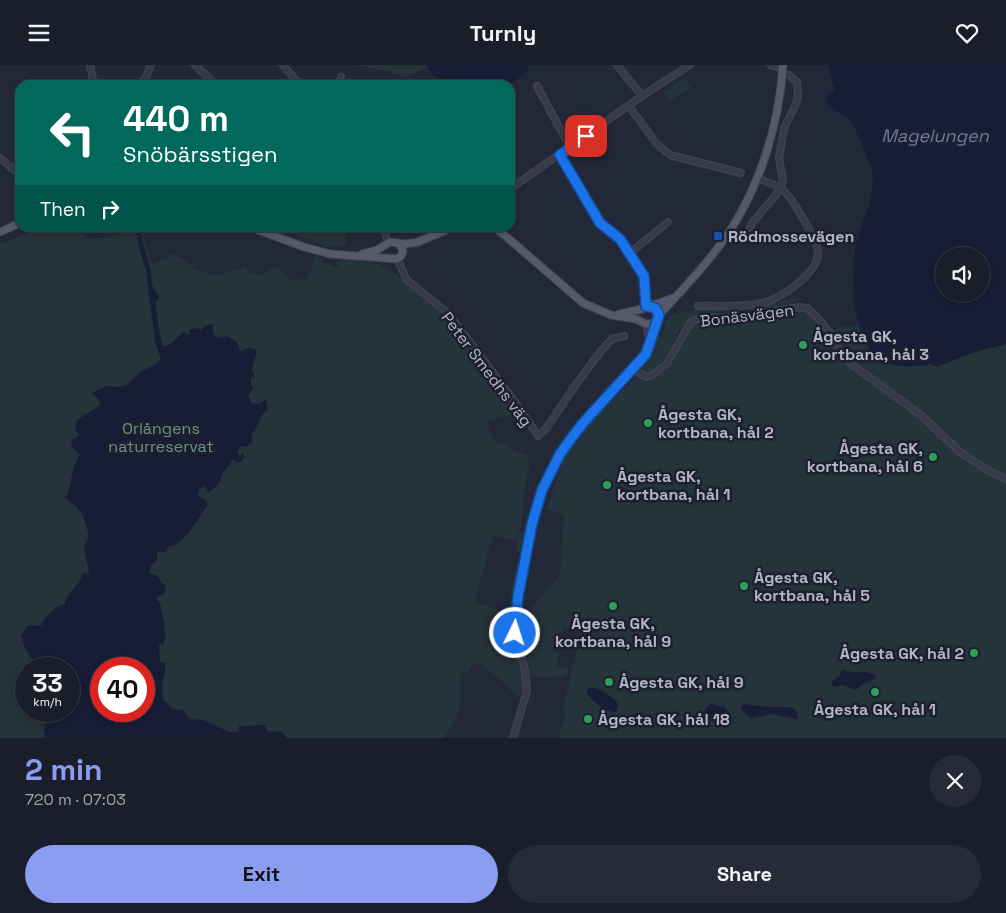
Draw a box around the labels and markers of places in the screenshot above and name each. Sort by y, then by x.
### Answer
pin [565,115,607,157]
place label: Rödmossevägen [728,226,854,247]
marker: Rödmossevägen [712,230,724,242]
place label: Ågesta GK, kortbana, hål 3 [813,326,929,365]
marker: Ågesta GK, kortbana, hål 3 [797,339,809,351]
place label: Ågesta GK, kortbana, hål 2 [658,404,774,443]
marker: Ågesta GK, kortbana, hål 2 [642,417,654,429]
place label: Ågesta GK, kortbana, hål 6 [807,438,923,477]
marker: Ågesta GK, kortbana, hål 6 [927,451,939,463]
place label: Ågesta GK, kortbana, hål 1 [617,466,730,505]
marker: Ågesta GK, kortbana, hål 1 [601,479,613,491]
place label: Ågesta GK, kortbana, hål 5 [754,567,870,606]
marker: Ågesta GK, kortbana, hål 5 [738,580,750,592]
marker: Ågesta GK, kortbana, hål 9 [607,600,619,612]
place label: Ågesta GK, kortbana, hål 9 [555,613,671,652]
place label: Ågesta GK, hål 2 [840,643,964,664]
marker: Ågesta GK, hål 2 [968,647,980,659]
place label: Ågesta GK, hål 9 [619,672,744,693]
marker: Ågesta GK, hål 9 [603,676,615,688]
marker: Ågesta GK, hål 1 [869,686,881,698]
place label: Ågesta GK, hål 1 [814,699,936,720]
place label: Ågesta GK, hål 18 [598,709,730,730]
marker: Ågesta GK, hål 18 [582,713,594,725]

